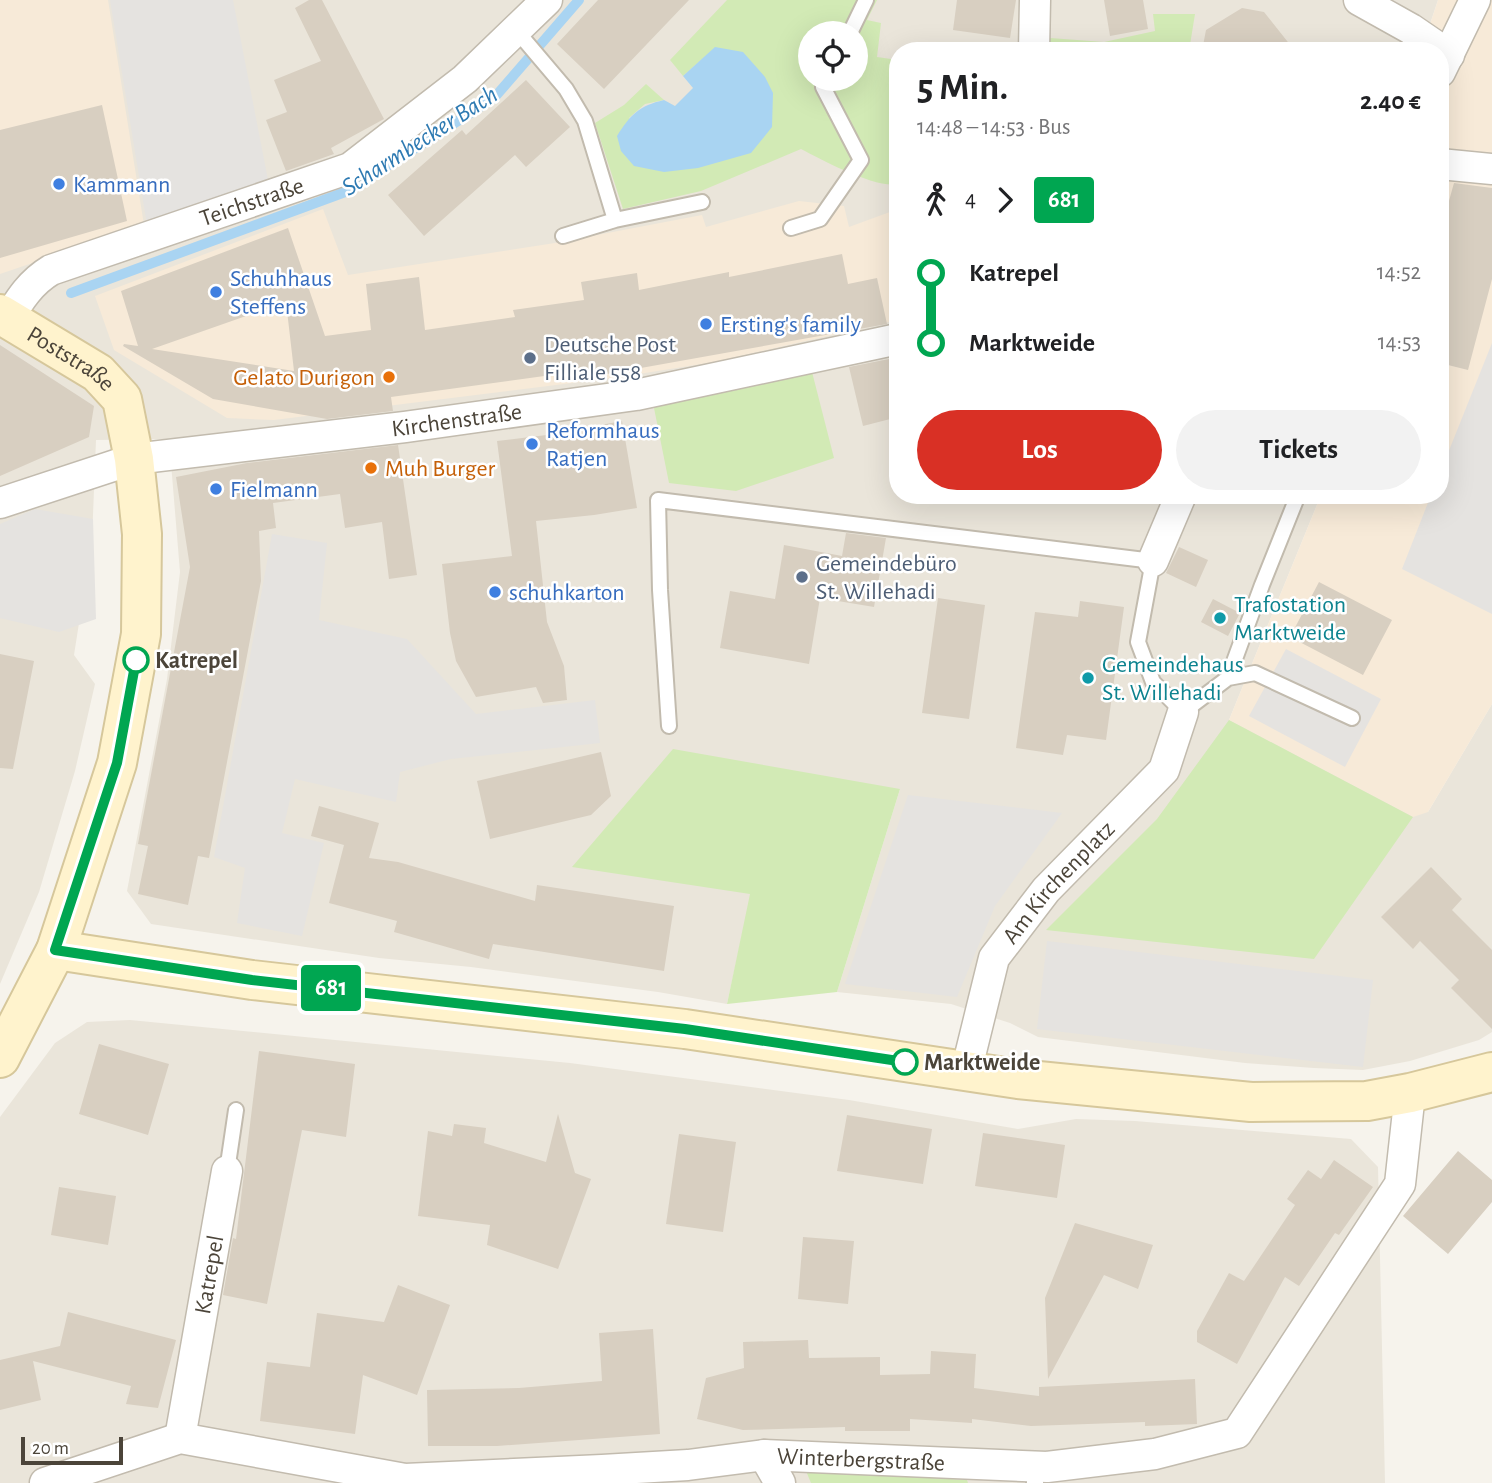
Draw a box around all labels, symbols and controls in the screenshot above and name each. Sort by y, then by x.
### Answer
map controls [798,21,868,91]
button: locate [798,21,868,91]
text: 5 Min. [917,69,1008,107]
water label: Scharmbecker Bach [337,81,502,201]
text: 2.40 € [1360,88,1421,114]
text: 14:48 – 14:53 · Bus [917,116,1071,139]
place label: Kammann [73,173,170,197]
street label: Teichstraße [197,174,307,231]
marker: Kammann [51,176,67,192]
icon: walk [917,181,955,219]
icon: forward [986,181,1024,219]
text: 4 [965,188,976,211]
text: 681 [1048,188,1080,212]
text: Katrepel [969,260,1059,286]
text: 14:52 [1377,261,1421,284]
place label: Schuhhaus Steffens [230,267,332,319]
marker: Schuhhaus Steffens [208,284,224,300]
place label: Ersting's family [720,313,861,337]
marker: Ersting's family [698,316,714,332]
street label: Poststraße [23,322,119,396]
text: Marktweide [969,330,1095,356]
text: 14:53 [1378,331,1421,354]
place label: Deutsche Post Filliale 558 [544,333,676,385]
marker: Deutsche Post Filliale 558 [522,350,538,366]
place label: Gelato Durigon [233,366,375,390]
marker: Gelato Durigon [381,369,397,385]
street label: Kirchenstraße [390,400,523,442]
button: Los [917,410,1162,490]
button: Tickets [1176,410,1421,490]
place label: Reformhaus Ratjen [546,419,660,471]
marker: Reformhaus Ratjen [524,436,540,452]
place label: Muh Burger [385,457,496,481]
marker: Muh Burger [363,460,379,476]
place label: Fielmann [230,478,318,502]
marker: Fielmann [208,481,224,497]
place label: Gemeindebüro St. Willehadi [816,552,957,604]
marker: Gemeindebüro St. Willehadi [794,569,810,585]
place label: schuhkarton [509,581,625,605]
marker: schuhkarton [487,584,503,600]
place label: Trafostation Marktweide [1234,593,1346,645]
marker: Trafostation Marktweide [1212,610,1228,626]
marker: Katrepel [123,647,149,673]
place label: Katrepel [155,649,238,673]
place label: Gemeindehaus St. Willehadi [1102,653,1244,705]
marker: Gemeindehaus St. Willehadi [1080,670,1096,686]
street label: Am Kirchenplatz [999,817,1120,949]
line badge: 681 [291,965,371,1011]
text: 681 [315,976,347,1000]
marker: Marktweide [892,1049,918,1075]
place label: Marktweide [924,1051,1040,1075]
street label: Katrepel [191,1233,228,1316]
scale bar [21,1434,122,1466]
text: 20 m [32,1439,69,1458]
street label: Winterbergstraße [776,1445,945,1476]

